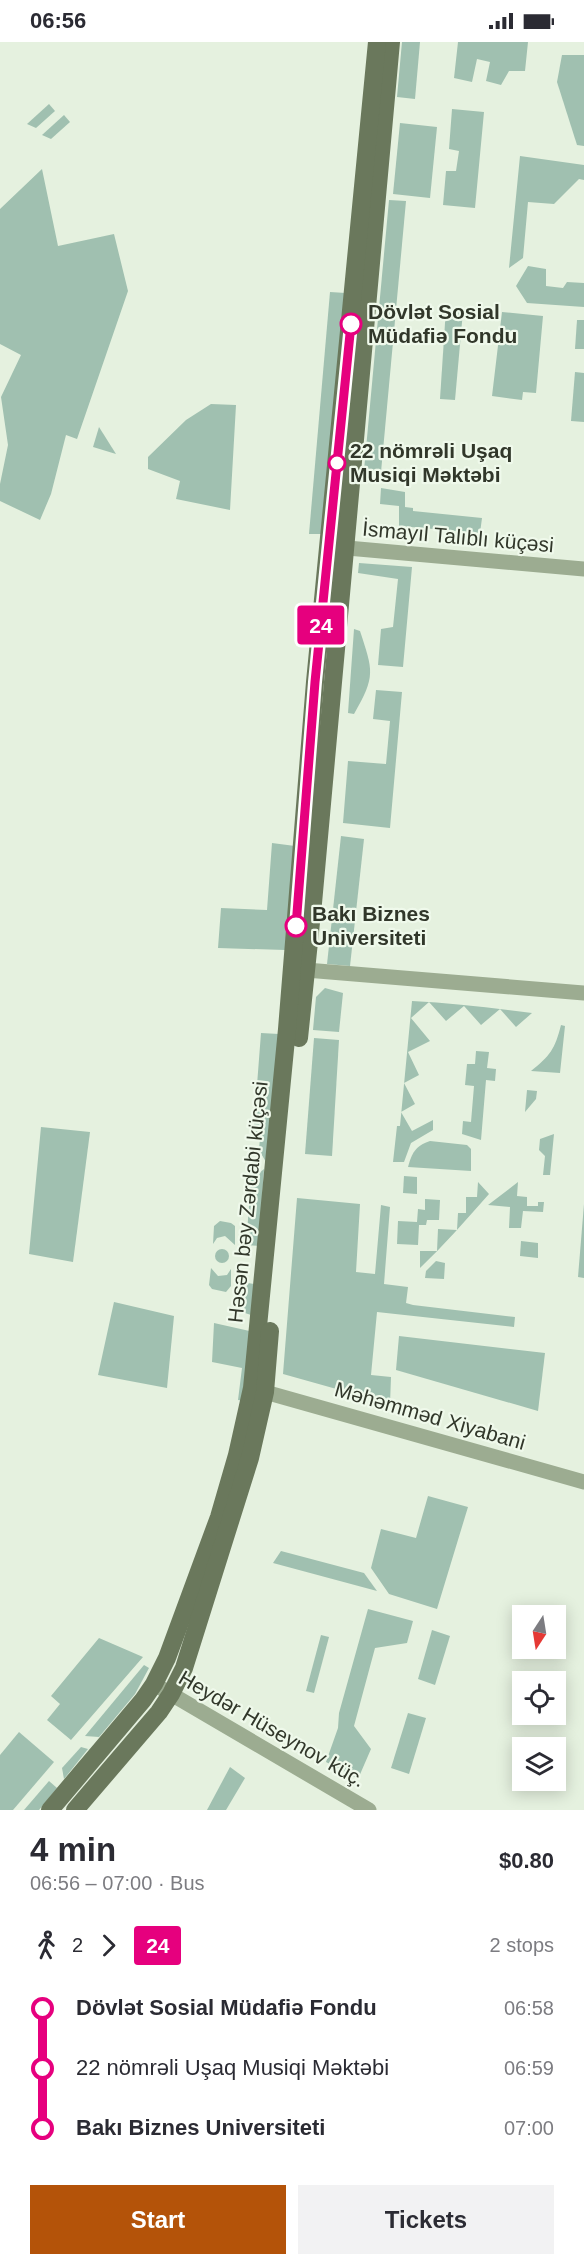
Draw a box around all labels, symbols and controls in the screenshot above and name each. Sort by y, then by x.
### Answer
text: 06:56 [30,8,86,33]
place label: Dövlət Sosial Müdafiə Fondu [368,300,517,347]
marker: Dövlət Sosial Müdafiə Fondu [340,313,362,335]
place label: 22 nömrəli Uşaq Musiqi Məktəbi [350,439,512,486]
marker: 22 nömrəli Uşaq Musiqi Məktəbi [328,454,346,472]
street label: İsmayıl Talıblı küçəsi [361,517,555,556]
line badge: 24 [294,606,348,644]
text: 24 [309,614,333,637]
place label: Bakı Biznes Universiteti [312,902,430,949]
marker: Bakı Biznes Universiteti [285,915,307,937]
street label: Həsən bəy Zərdabi küçəsi [223,1080,272,1324]
street label: Məhəmməd Xiyabani [332,1377,528,1454]
north arrow [512,1605,566,1659]
map controls [512,1605,566,1791]
street label: Heydər Hüseynov küç. [175,1666,369,1791]
button: locate [512,1671,566,1725]
button: layers [512,1737,566,1791]
text: 4 min [30,1831,116,1868]
text: $0.80 [499,1848,554,1873]
text: 06:56 – 07:00 · Bus [30,1872,205,1894]
icon: walk [30,1929,63,1962]
icon: forward [92,1929,125,1962]
text: 2 [72,1934,83,1956]
text: 24 [146,1934,169,1957]
text: 2 stops [490,1934,554,1956]
text: Dövlət Sosial Müdafiə Fondu [76,1995,377,2020]
text: 06:58 [504,1997,554,2019]
text: 22 nömrəli Uşaq Musiqi Məktəbi [76,2055,389,2080]
text: 06:59 [504,2057,554,2079]
text: Bakı Biznes Universiteti [76,2115,325,2140]
text: 07:00 [504,2117,554,2139]
button: Start [30,2185,286,2254]
button: Tickets [298,2185,554,2254]

